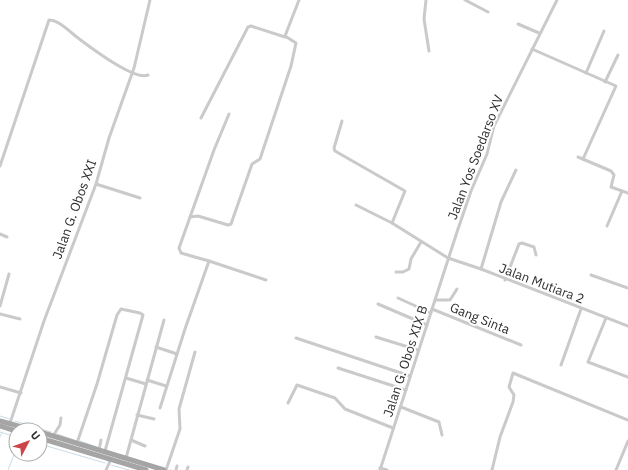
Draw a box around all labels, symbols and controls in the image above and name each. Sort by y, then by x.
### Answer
street label: Jalan Yos Soedarso XV [444,92,507,222]
street label: Jalan G. Obos XXI [49,157,100,261]
street label: Jalan Mutiara 2 [497,259,587,307]
street label: Gang Sinta [447,299,512,338]
street label: Jalan G. Obos XIX B [379,303,432,419]
north arrow [8,422,48,462]
text: U [28,428,43,443]

